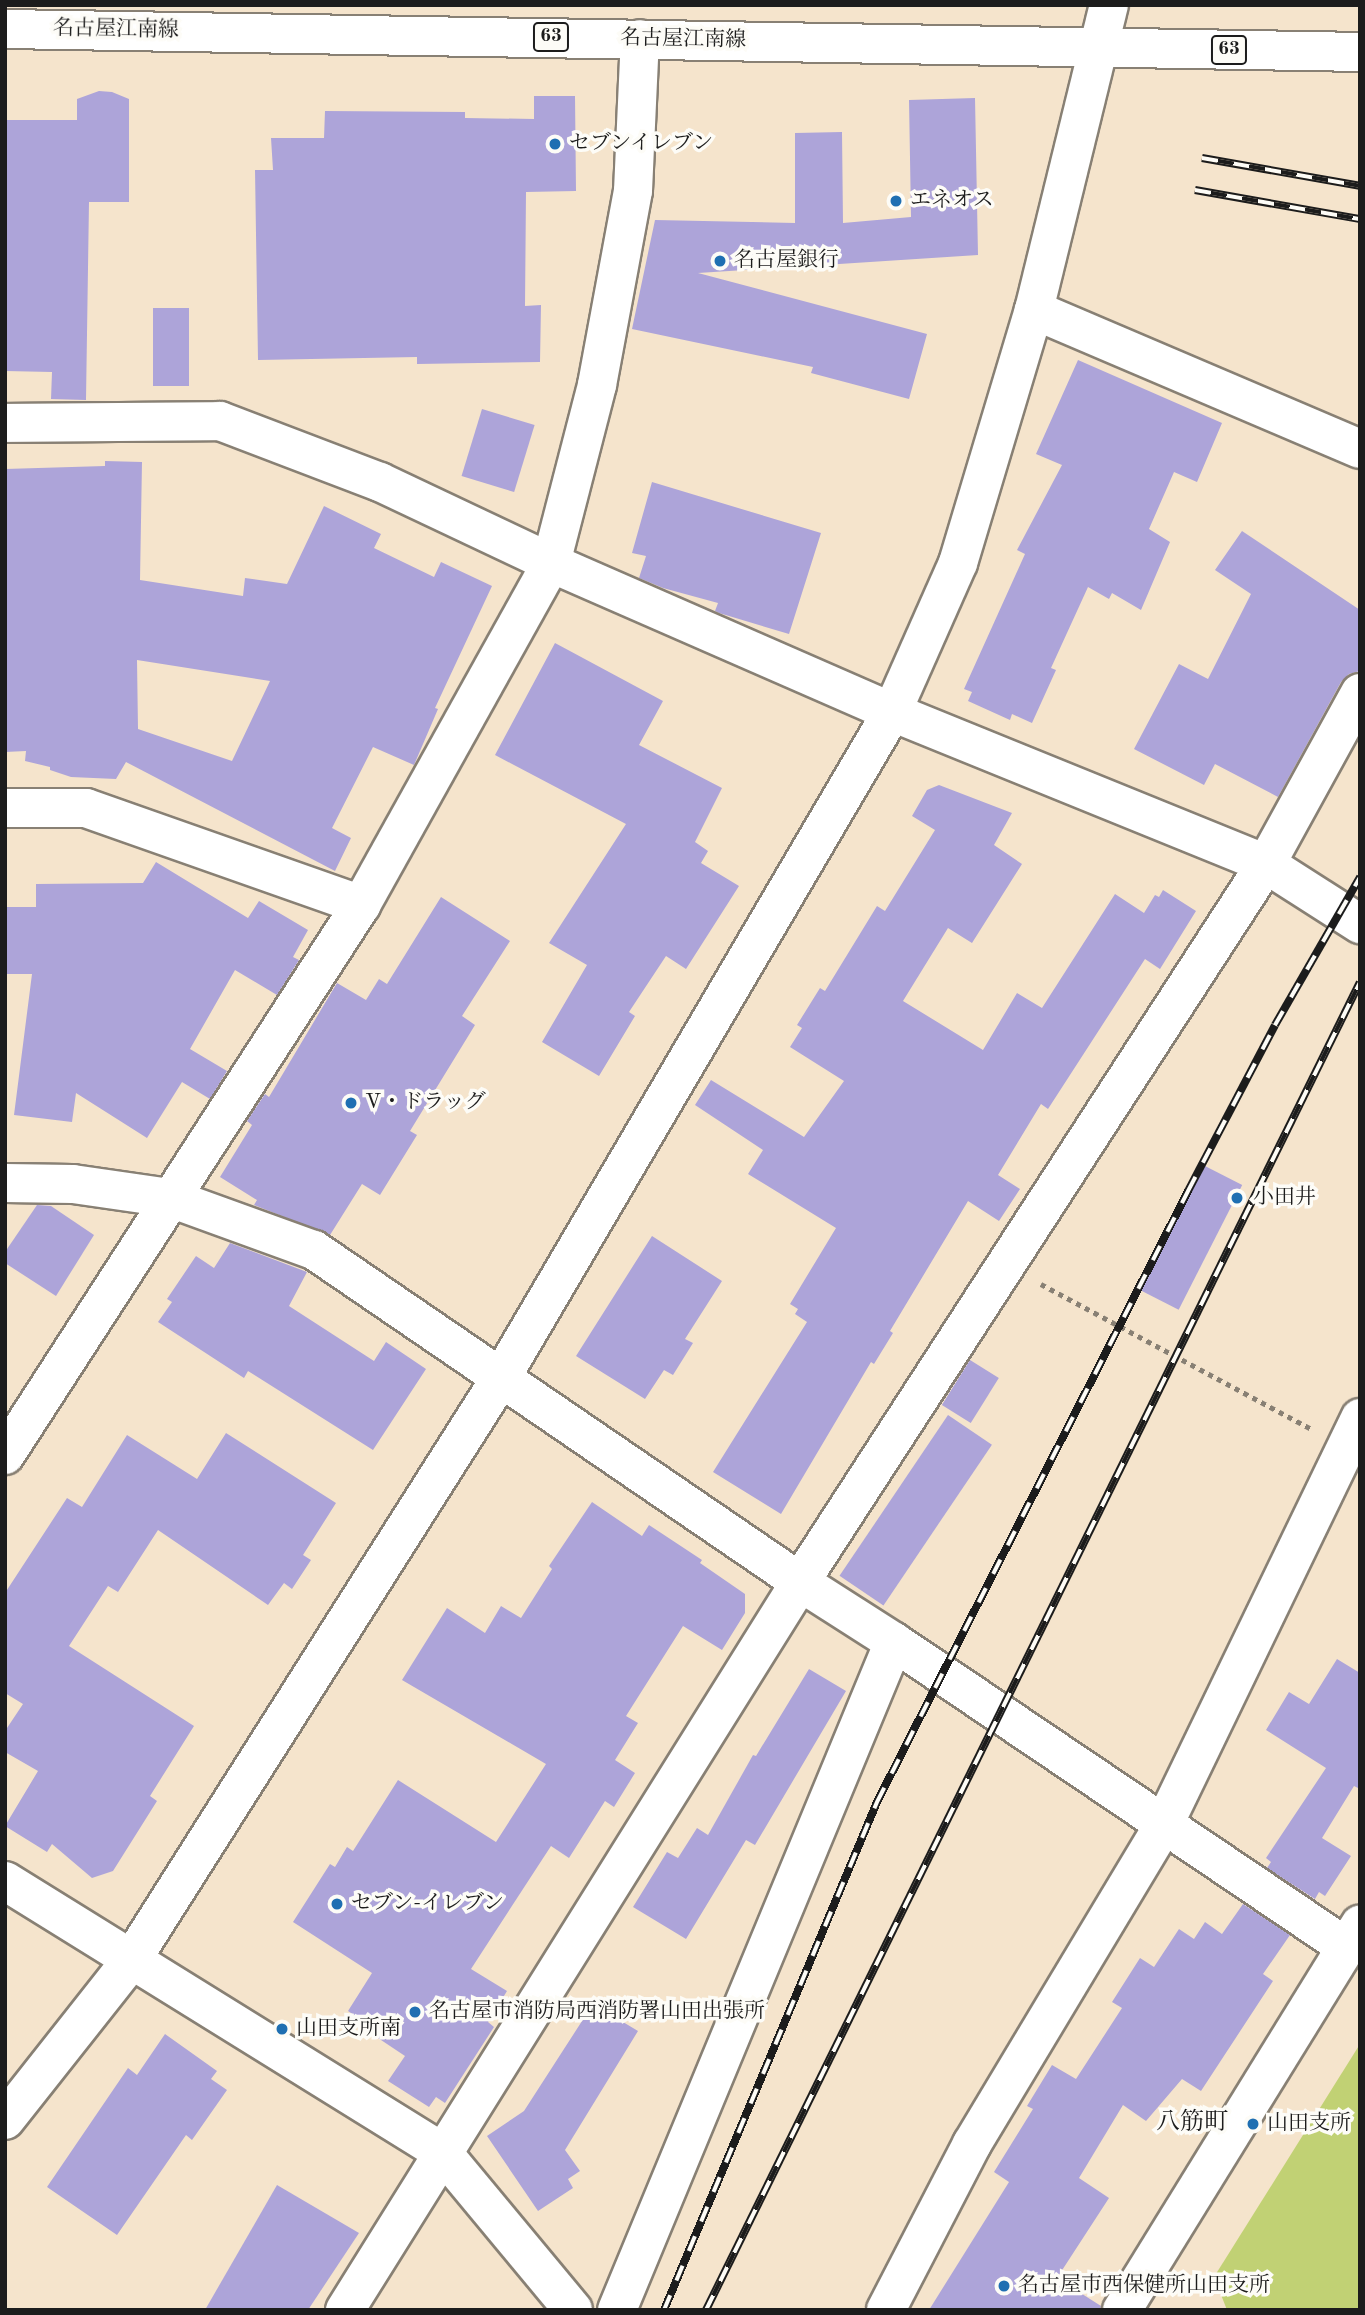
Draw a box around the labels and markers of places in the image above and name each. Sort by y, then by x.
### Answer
place label: セブンイレブン [569,131,716,157]
marker: セブンイレブン [547,136,563,152]
place label: エネオス [910,188,994,214]
marker: エネオス [888,193,904,209]
place label: 名古屋銀行 [734,248,839,274]
marker: 名古屋銀行 [712,253,728,269]
place label: V・ドラッグ [365,1090,486,1116]
marker: V・ドラッグ [343,1095,359,1111]
place label: 小田井 [1253,1185,1316,1211]
marker: 小田井 [1227,1188,1247,1208]
place label: セブン-イレブン [351,1891,506,1917]
marker: セブン-イレブン [329,1896,345,1912]
place label: 名古屋市消防局西消防署山田出張所 [429,1999,765,2025]
marker: 名古屋市消防局西消防署山田出張所 [407,2004,423,2020]
place label: 山田支所南 [296,2016,401,2042]
marker: 山田支所南 [274,2021,290,2037]
place label: 山田支所 [1267,2111,1351,2137]
marker: 山田支所 [1245,2116,1261,2132]
place label: 名古屋市西保健所山田支所 [1018,2273,1270,2299]
marker: 名古屋市西保健所山田支所 [996,2278,1012,2294]

